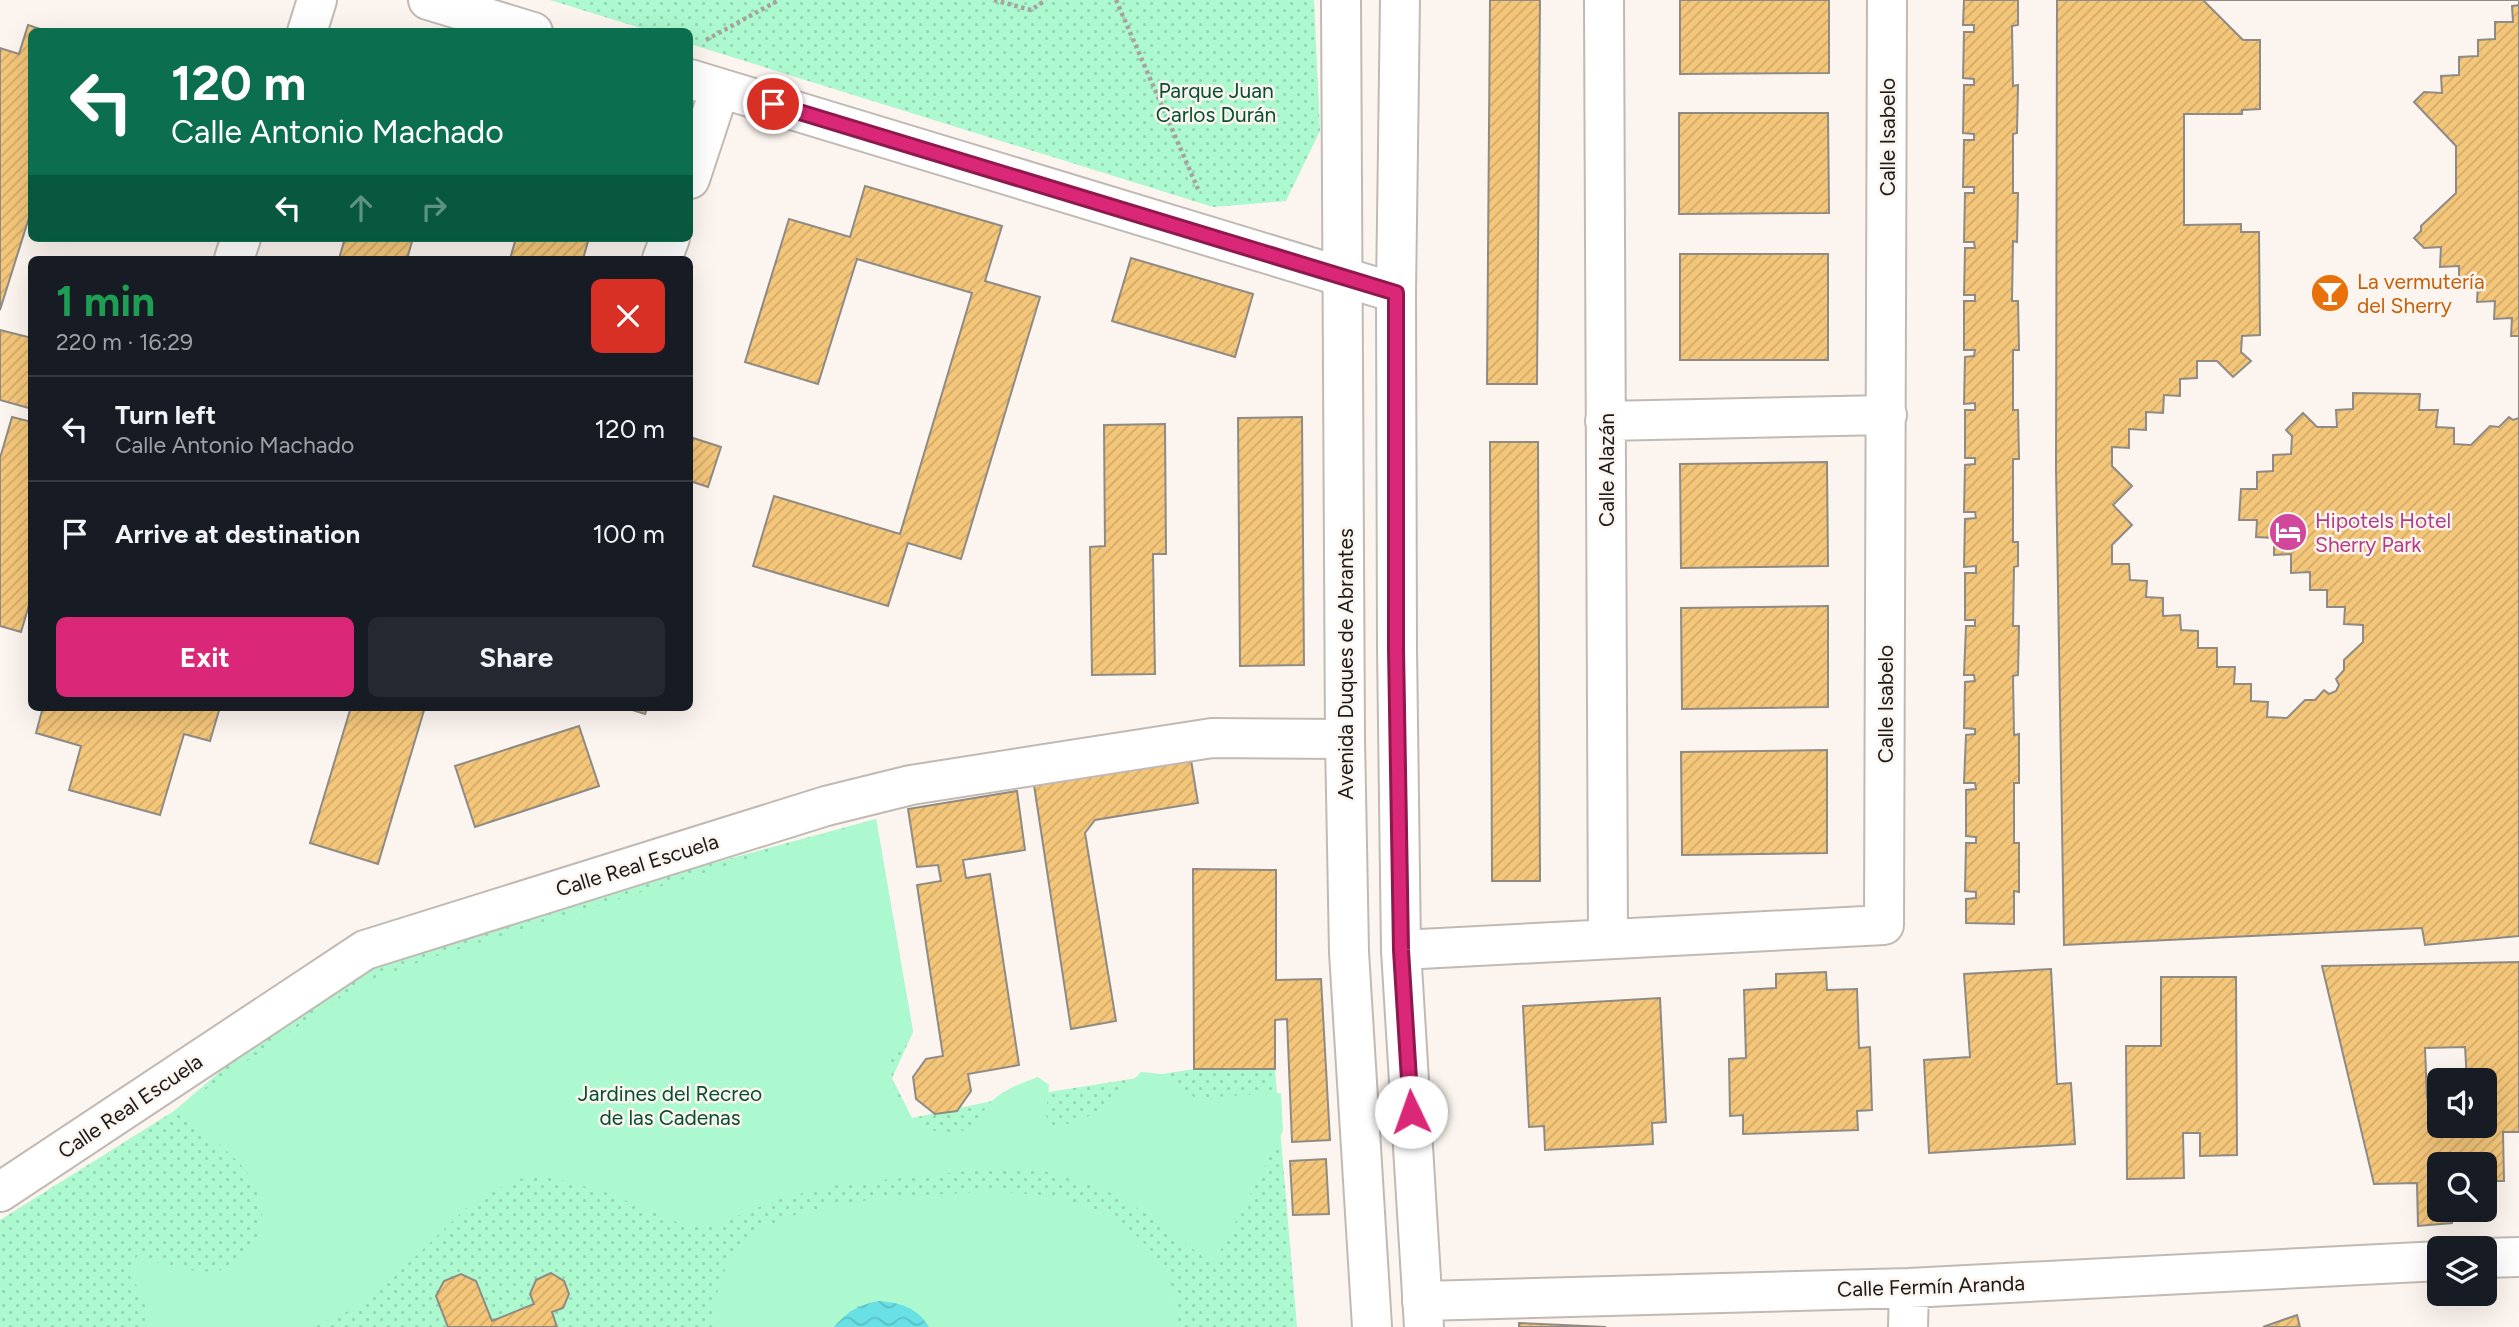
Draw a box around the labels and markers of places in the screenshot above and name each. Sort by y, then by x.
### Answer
pin [743,74,803,134]
place label: La vermutería del Sherry [2357,269,2485,318]
bar icon: La vermutería del Sherry [2309,272,2351,314]
place label: Hipotels Hotel Sherry Park [2315,508,2451,557]
hotel icon: Hipotels Hotel Sherry Park [2267,511,2309,553]

